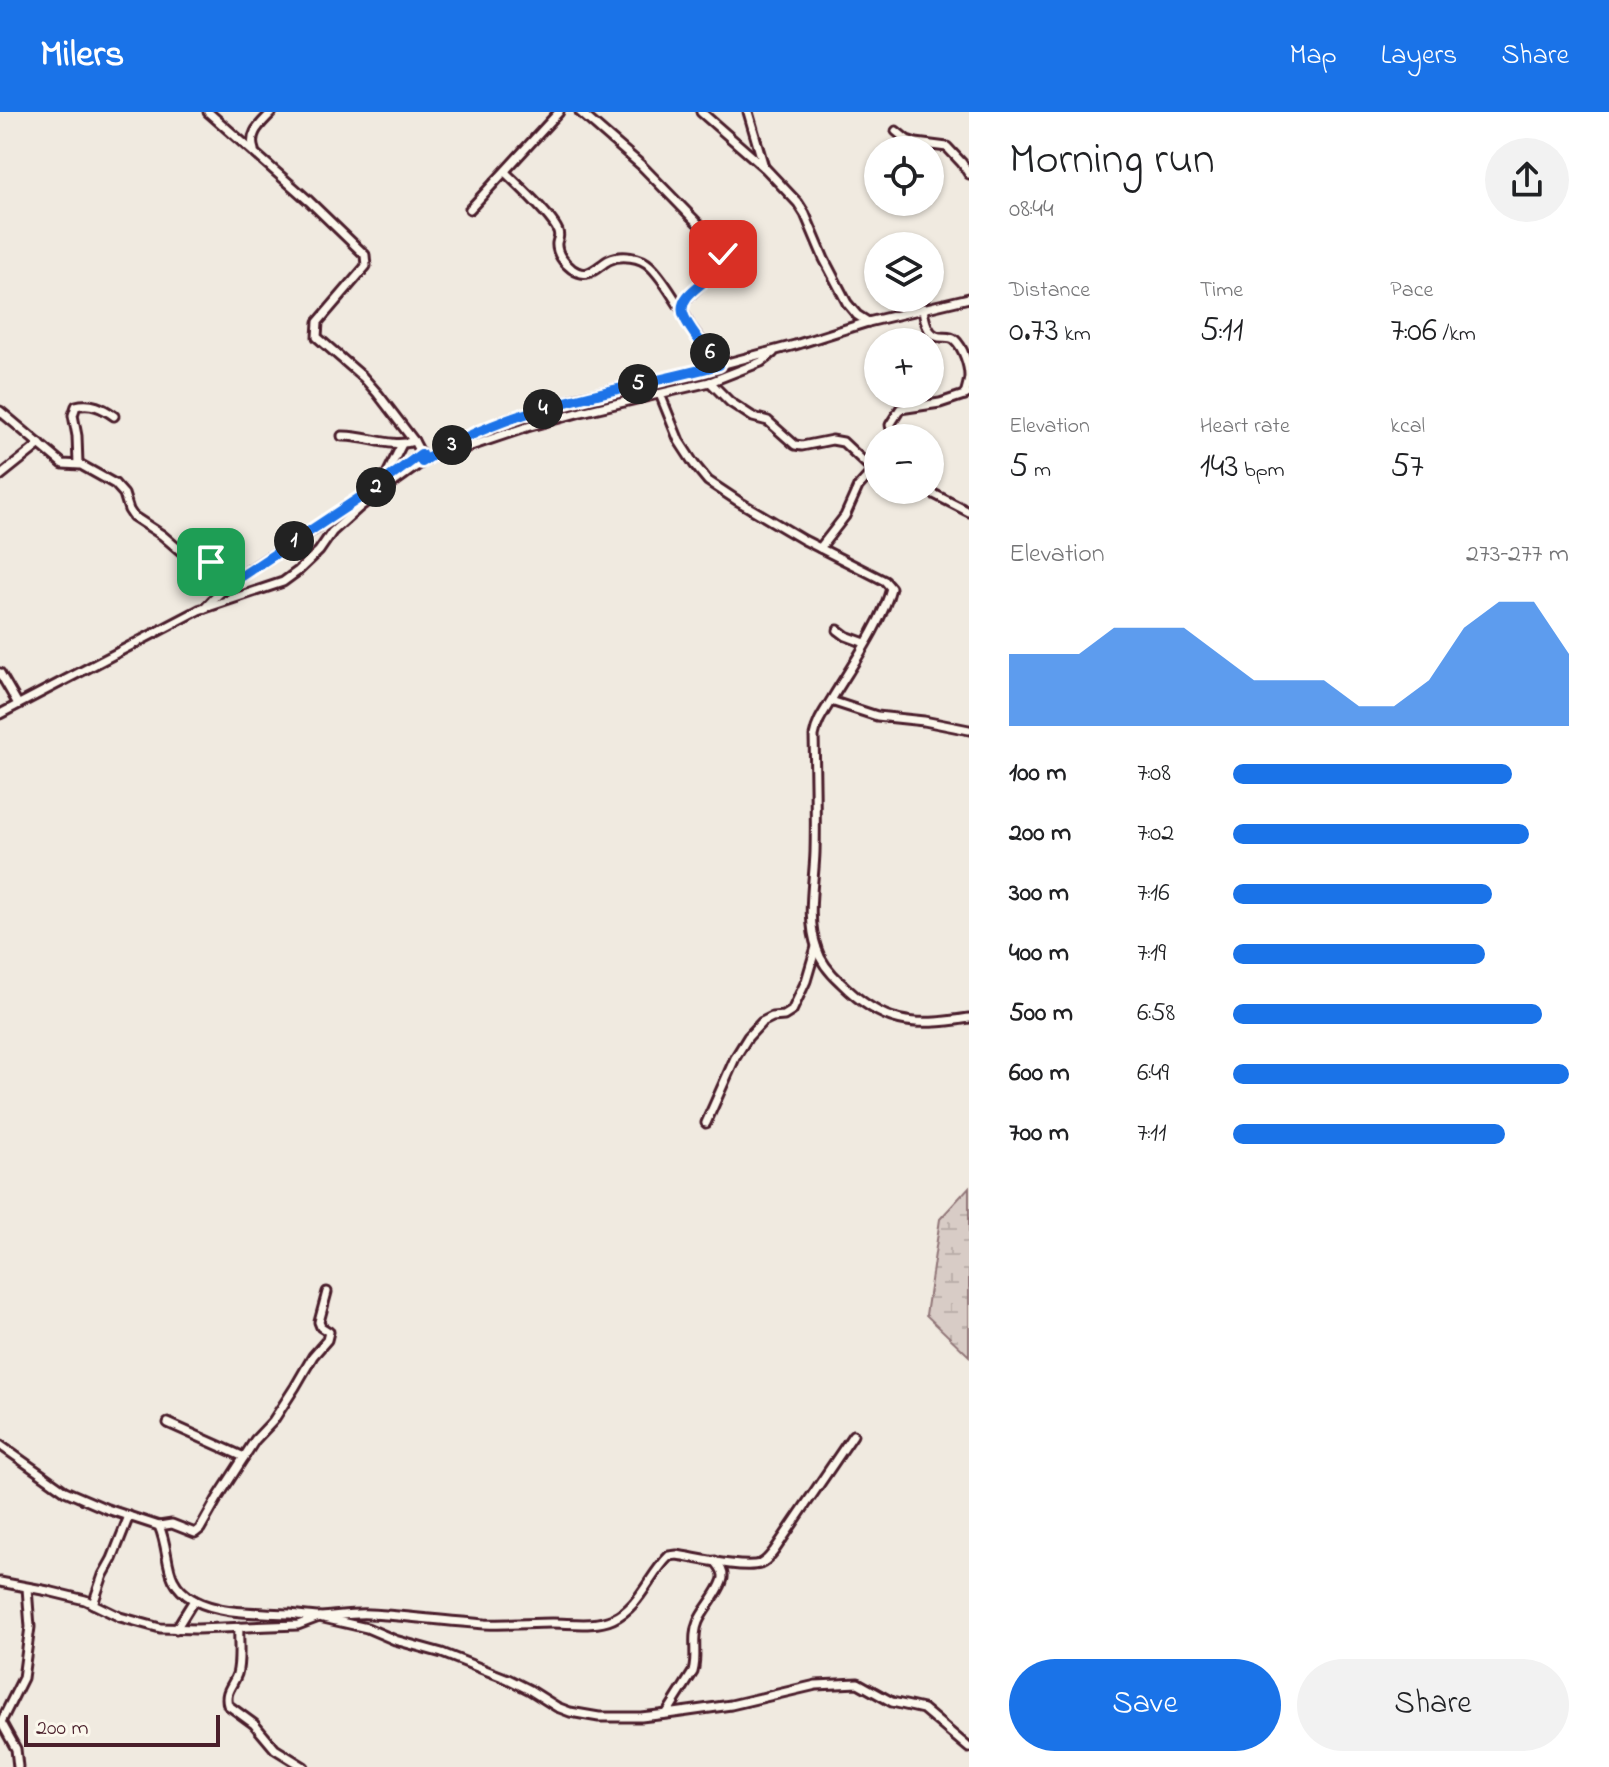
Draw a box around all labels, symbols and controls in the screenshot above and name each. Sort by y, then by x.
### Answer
text: Milers [40,28,124,84]
text: Map [1289,36,1337,77]
text: Layers [1381,36,1457,77]
text: Share [1501,36,1569,77]
text: Morning run [1009,129,1215,193]
map controls [864,136,944,504]
button: locate [864,136,944,216]
button: share [1485,138,1569,222]
text: 08:44 [1009,191,1054,229]
pin [689,220,757,288]
icon: check [701,232,745,276]
button: layers [864,232,944,312]
text: Distance [1009,275,1090,307]
text: Time [1200,275,1243,307]
text: Pace [1390,275,1433,307]
text: 0.73 [1009,307,1059,357]
text: 5:11 [1200,307,1244,357]
text: 7:06 [1390,307,1437,357]
text: km [1059,319,1091,351]
text: /km [1437,319,1476,351]
button: + [864,328,944,408]
pin: 6 [690,333,730,373]
text: 6 [705,337,715,369]
pin: 5 [618,364,658,404]
text: 5 [632,368,644,400]
pin: 4 [523,389,563,429]
text: 4 [538,393,548,425]
text: Elevation [1009,411,1090,443]
text: Heart rate [1200,411,1290,443]
text: kcal [1390,411,1425,443]
button: − [864,424,944,504]
pin: 3 [432,425,472,465]
text: 3 [447,429,457,461]
text: 5 [1009,443,1028,493]
text: 143 [1200,443,1239,493]
text: 57 [1390,443,1424,493]
text: m [1028,455,1051,487]
text: bpm [1239,455,1285,487]
pin: 2 [356,467,396,507]
text: 2 [371,471,381,503]
pin: 1 [274,521,314,561]
text: 1 [291,525,298,557]
pin [177,528,245,596]
text: Elevation [1009,536,1105,574]
text: 273–277 m [1466,536,1569,574]
icon: arrive [189,540,233,584]
text: 100 m [1009,755,1066,793]
text: 7:08 [1137,755,1171,793]
text: 200 m [1009,815,1071,853]
text: 7:02 [1137,815,1174,853]
text: 300 m [1009,875,1069,913]
text: 7:16 [1137,875,1170,913]
text: 400 m [1009,935,1069,973]
text: 7:19 [1137,935,1166,973]
text: 500 m [1009,995,1073,1033]
text: 6:58 [1137,995,1175,1033]
text: 600 m [1009,1055,1070,1093]
text: 6:49 [1137,1055,1169,1093]
text: 700 m [1009,1115,1069,1153]
text: 7:11 [1137,1115,1166,1153]
button: Save [1009,1659,1281,1751]
button: Share [1297,1659,1569,1751]
scale bar [24,1711,220,1747]
text: 200 m [36,1713,89,1745]

